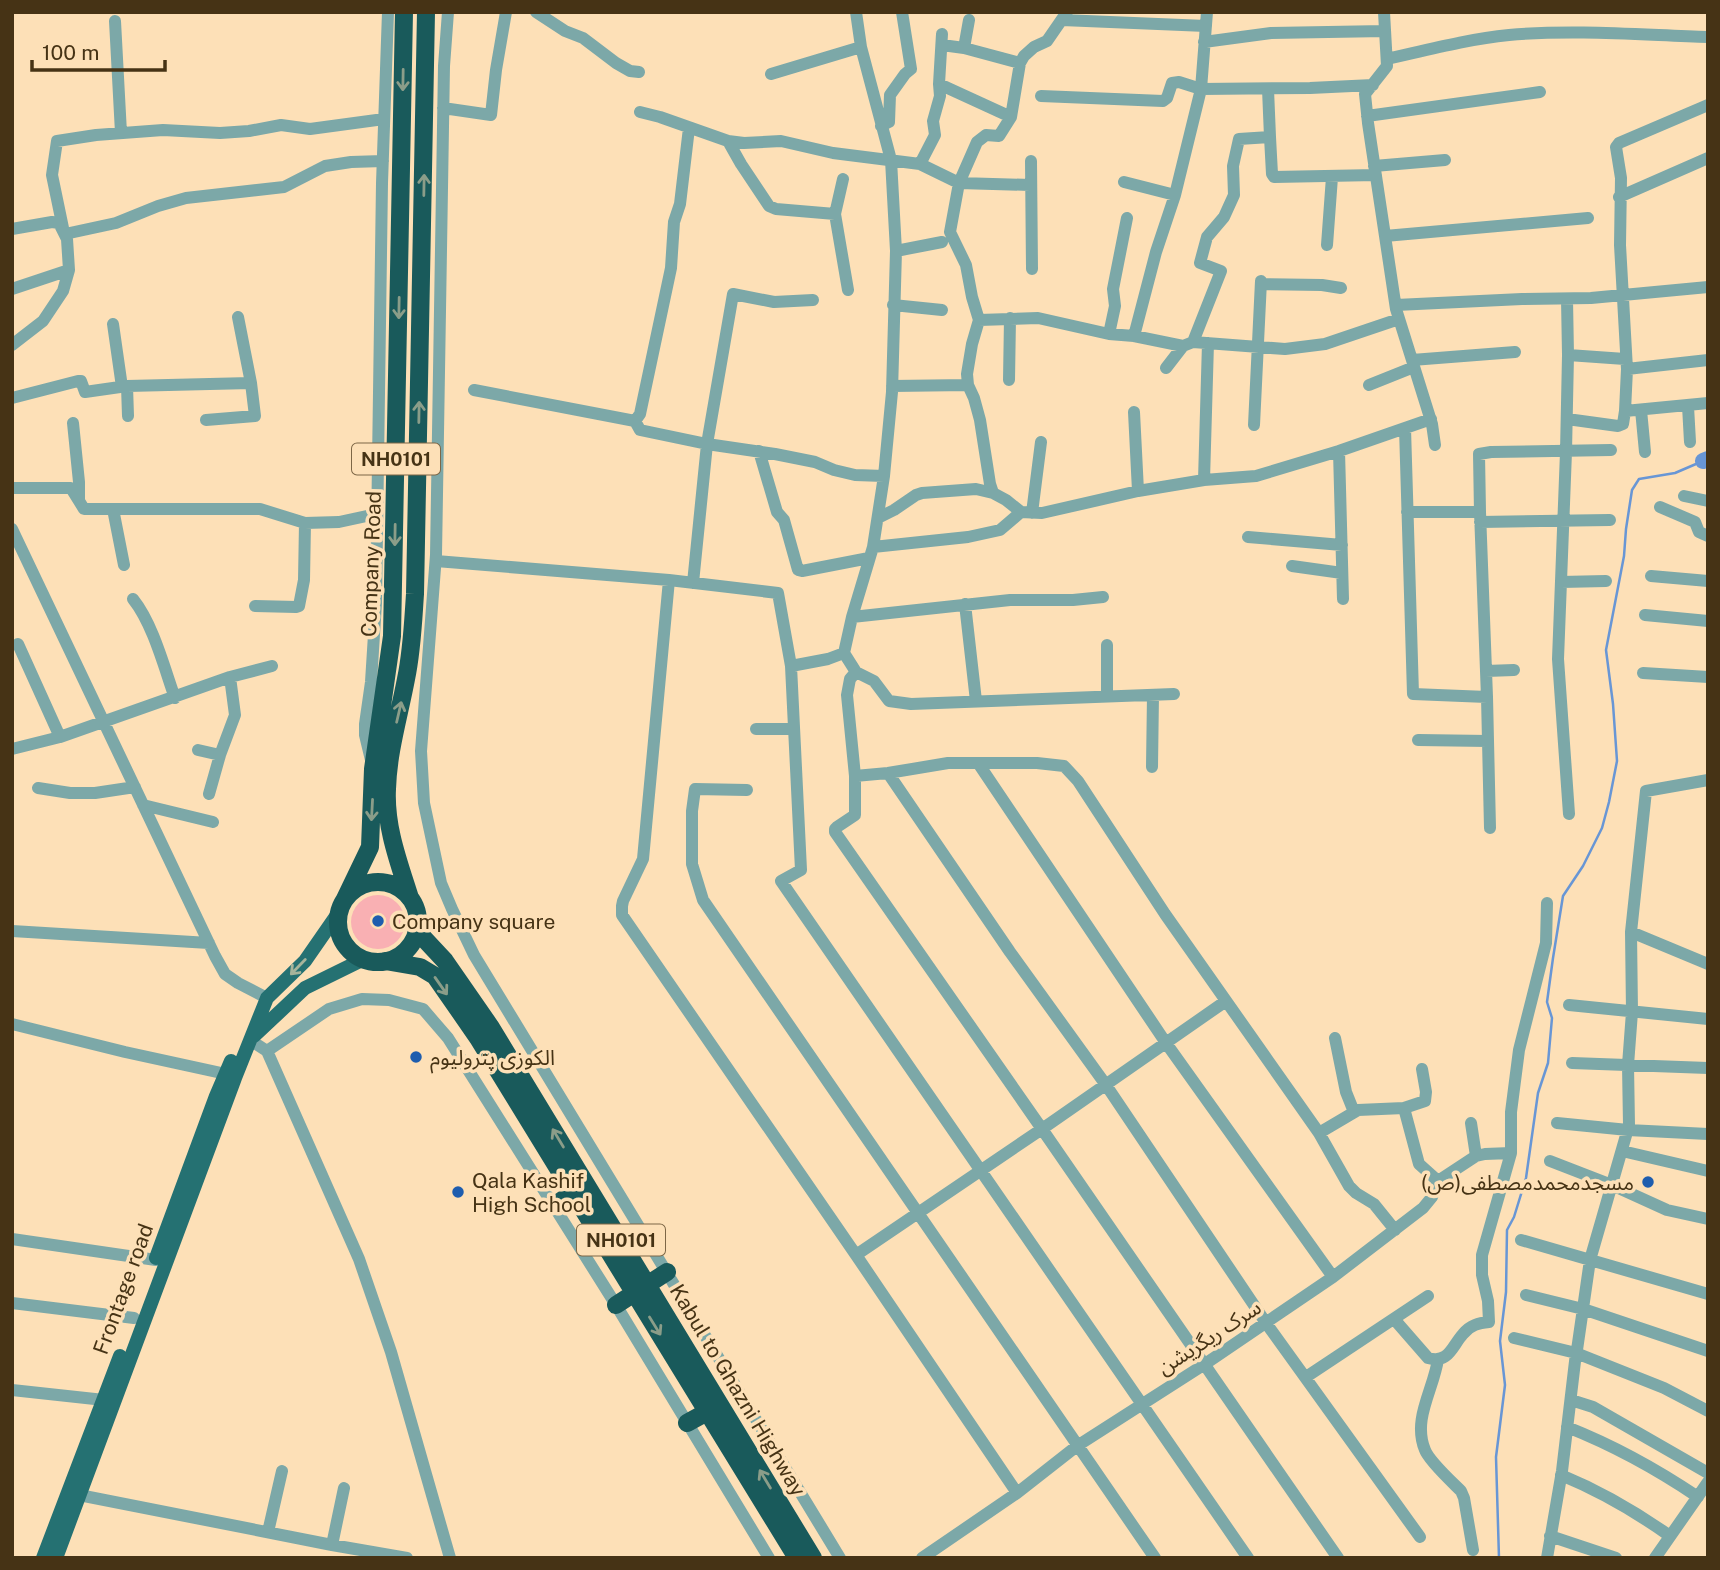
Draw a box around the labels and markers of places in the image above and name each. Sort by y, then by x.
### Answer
place label: Company square [392,909,555,934]
marker: Company square [370,913,386,929]
place label: الکوزی پترولیوم [430,1045,555,1074]
marker: الکوزی پترولیوم [408,1049,424,1065]
place label: Qala Kashif High School [472,1168,591,1217]
place label: مسجدمحمدمصطفی(ص) [1421,1170,1634,1195]
marker: مسجدمحمدمصطفی(ص) [1640,1174,1656,1190]
marker: Qala Kashif High School [450,1184,466,1200]

